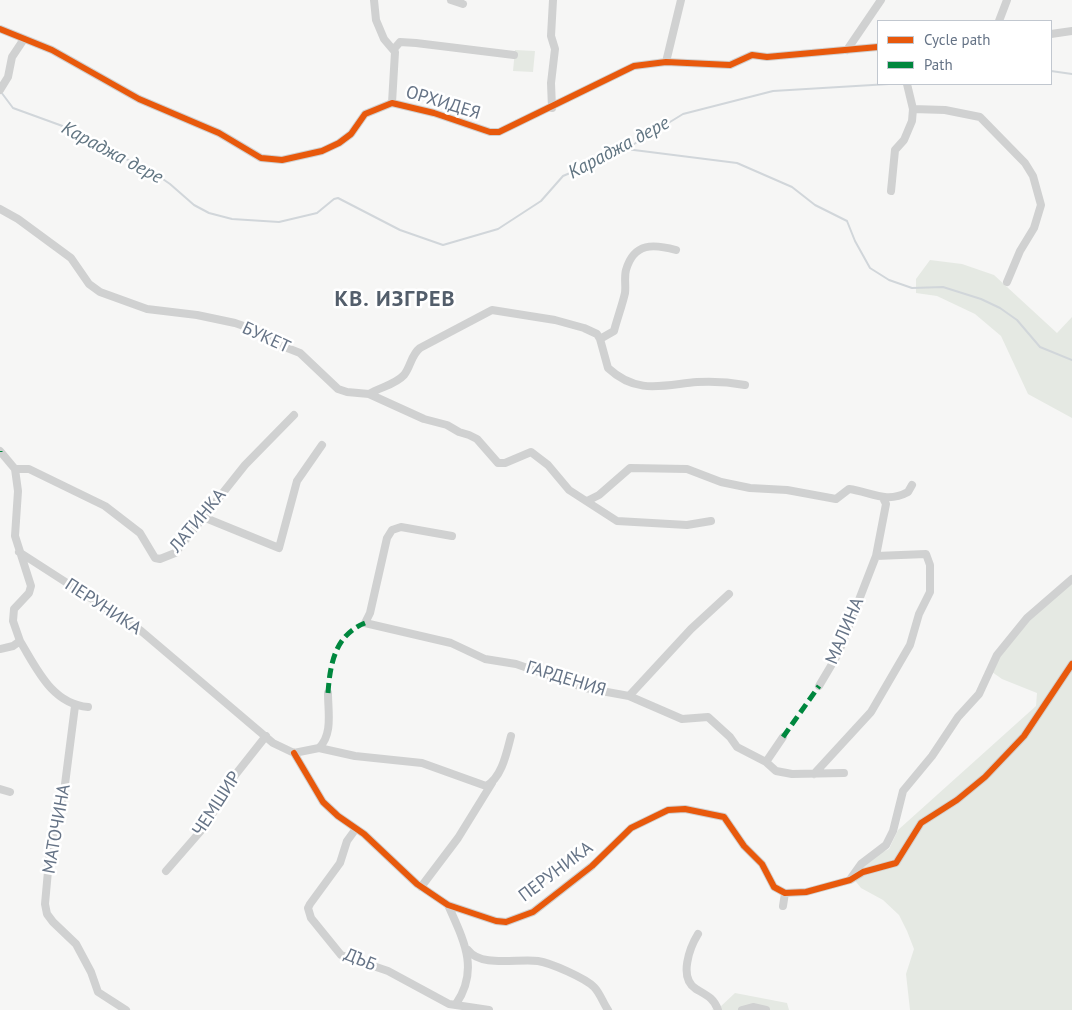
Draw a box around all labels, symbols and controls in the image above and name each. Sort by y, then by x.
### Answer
legend [877,20,1052,85]
text: Cycle path [924,30,990,49]
text: Path [924,55,953,74]
street label: ОРХИДЕЯ [403,81,483,125]
water label: Караджа дере [564,112,674,184]
water label: Караджа дере [57,117,167,189]
district label: КВ. ИЗГРЕВ [333,287,457,313]
street label: БУКЕТ [239,318,293,358]
street label: ЛАТИНКА [165,485,231,557]
street label: ПЕРУНИКА [61,574,145,640]
street label: МАЛИНА [821,594,869,668]
street label: ГАРДЕНИЯ [523,657,609,701]
street label: ЧЕМШИР [188,768,246,840]
street label: МАТОЧИНА [39,783,75,875]
street label: ПЕРУНИКА [515,837,597,907]
street label: ДЪБ [341,944,379,976]

